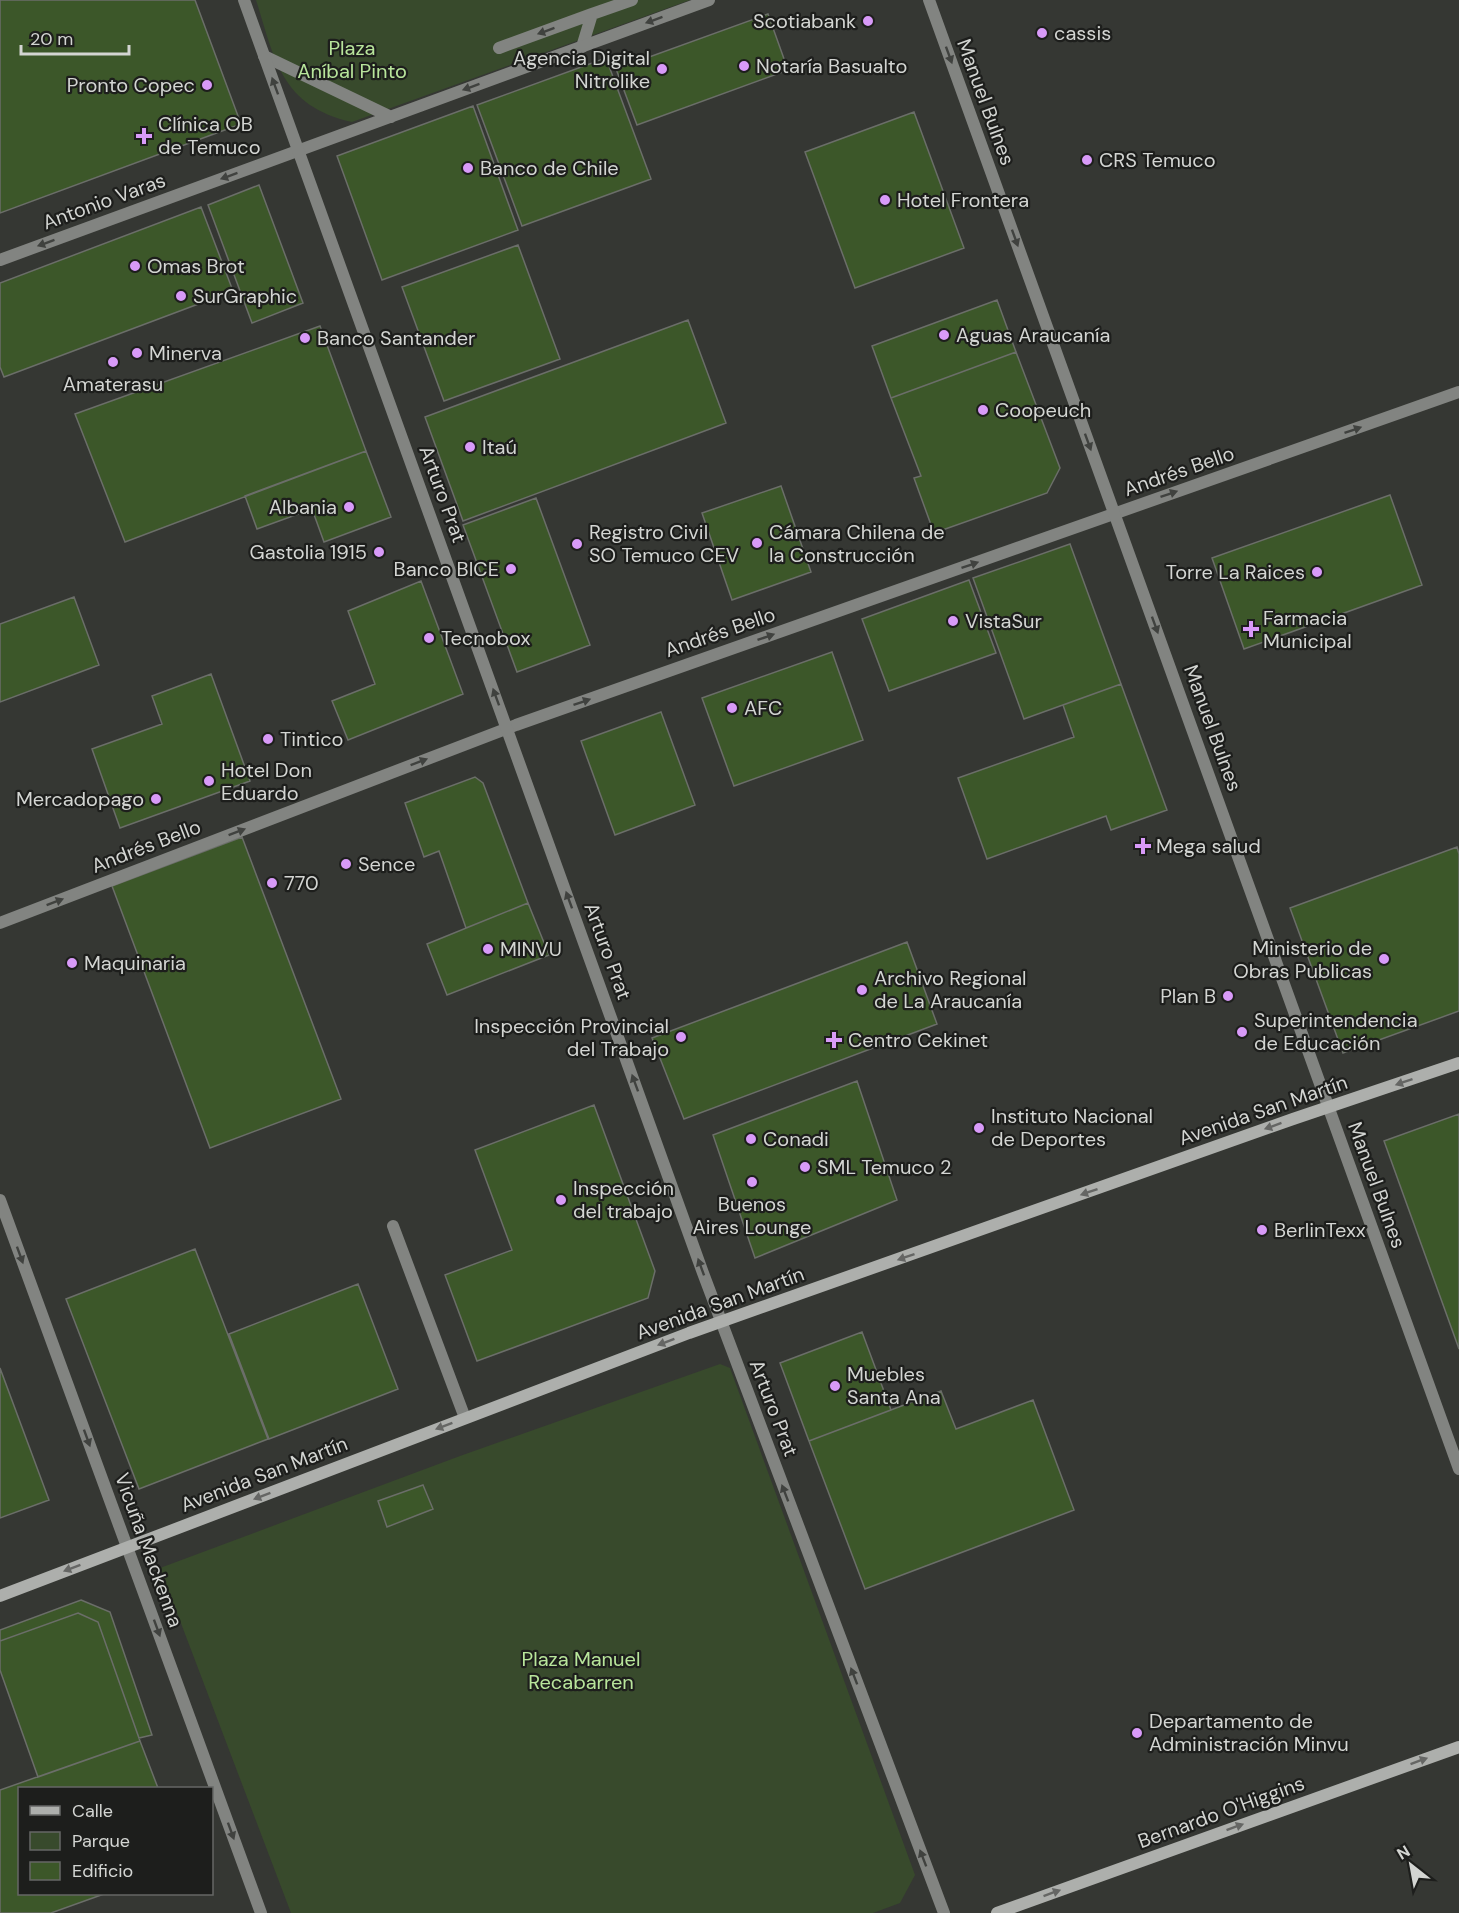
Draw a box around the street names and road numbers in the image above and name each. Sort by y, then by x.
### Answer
street label: Manuel Bulnes [951,35,1021,169]
street label: Antonio Varas [39,167,169,235]
street label: Andrés Bello [1120,440,1238,502]
street label: Arturo Prat [413,442,473,546]
street label: Andrés Bello [661,601,779,663]
street label: Manuel Bulnes [1178,661,1248,795]
street label: Andrés Bello [88,813,204,879]
street label: Arturo Prat [578,899,638,1003]
street label: Avenida San Martín [1175,1069,1351,1151]
street label: Manuel Bulnes [1342,1118,1412,1252]
street label: Avenida San Martín [632,1261,808,1345]
street label: Arturo Prat [744,1356,804,1460]
street label: Avenida San Martín [177,1430,351,1518]
street label: Vicuña Mackenna [109,1469,189,1631]
street label: Bernardo O'Higgins [1134,1770,1308,1854]

